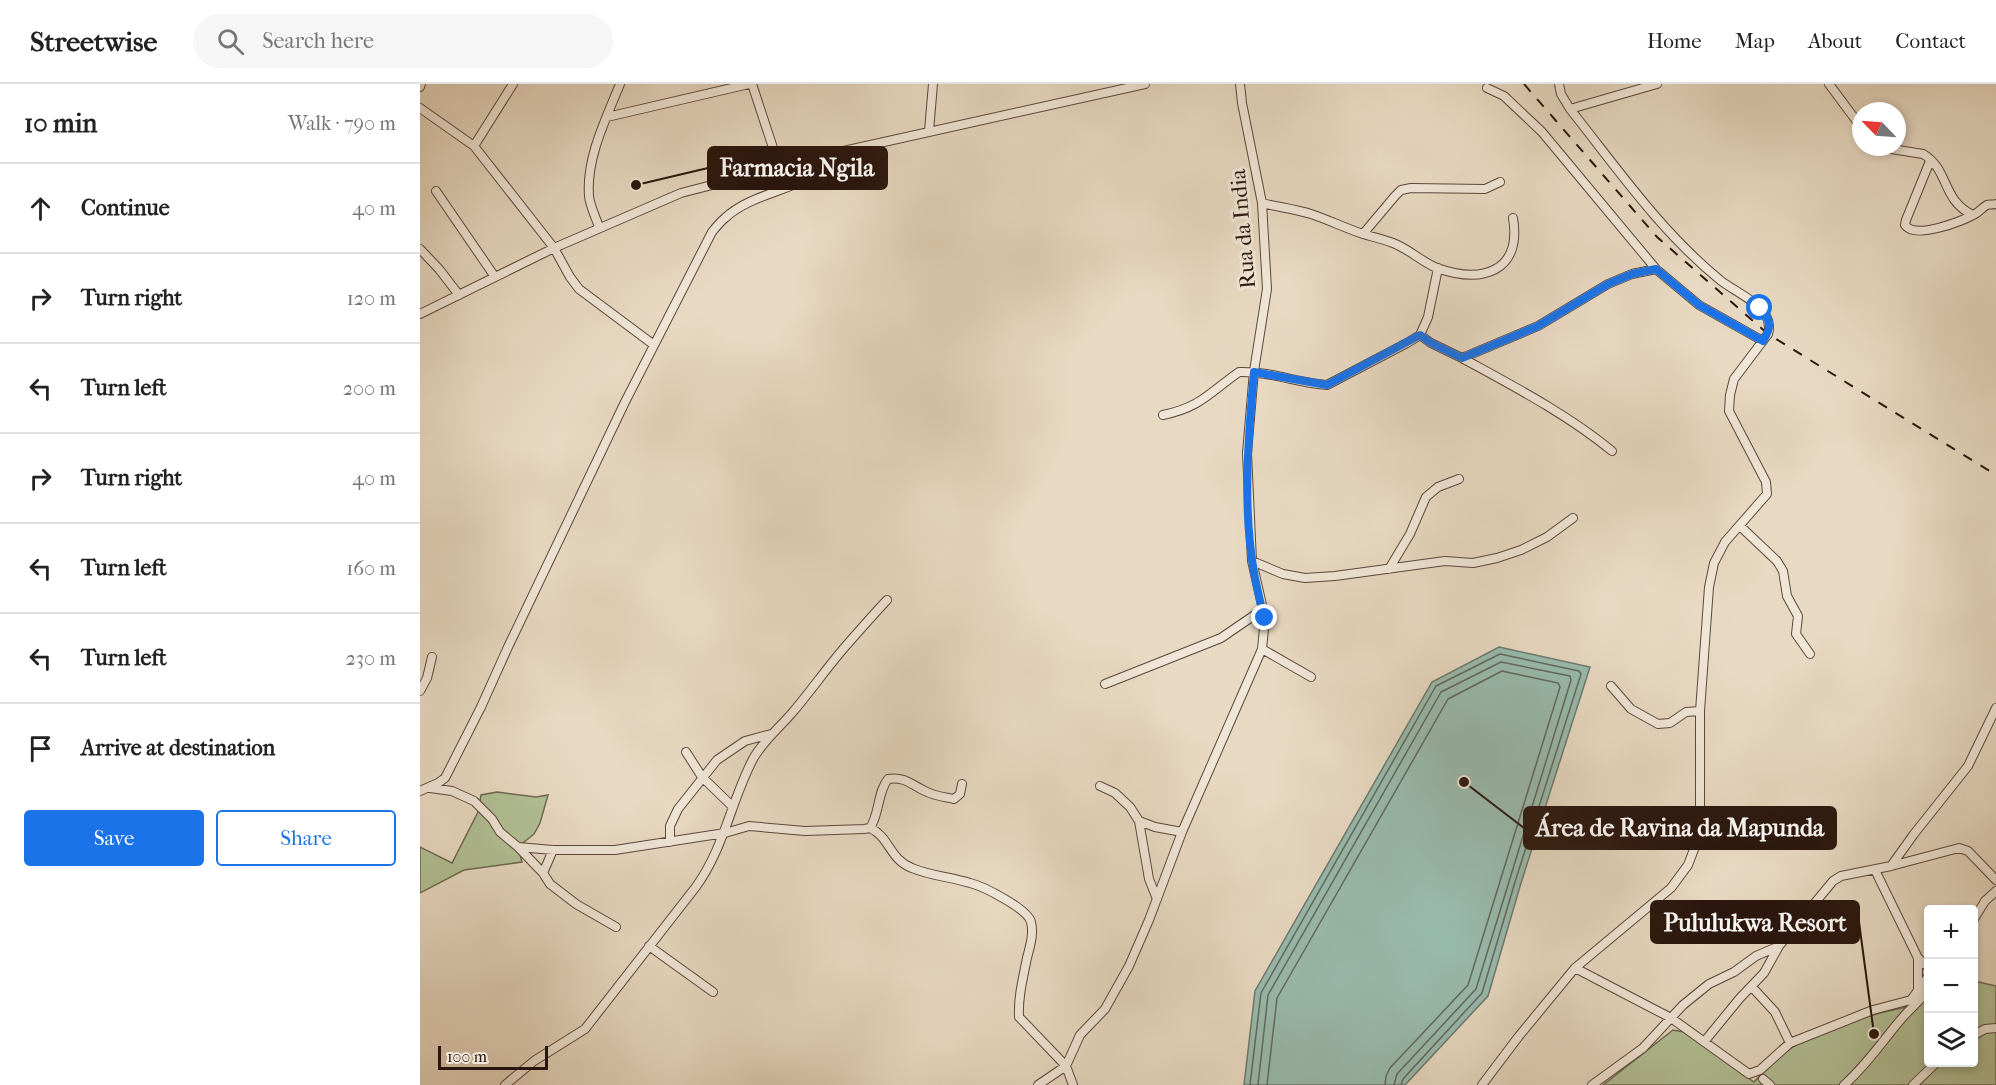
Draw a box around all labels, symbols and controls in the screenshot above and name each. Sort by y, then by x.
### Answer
search box [193,14,613,68]
text: Streetwise [30,25,157,58]
icon: search [214,25,247,58]
text: Search here [262,28,374,54]
text: Home [1647,29,1702,53]
text: Map [1735,29,1775,53]
text: About [1808,29,1862,53]
text: Contact [1895,29,1966,53]
north arrow [1852,102,1906,156]
text: 10 min [24,108,97,139]
text: Walk · 790 m [288,112,396,135]
callout: Farmacia Ngila [708,147,887,189]
text: Farmacia Ngila [719,154,875,182]
street label: Rua da India [1225,167,1261,290]
icon: ahead [24,192,57,225]
text: Continue [81,195,170,221]
text: 40 m [352,197,396,220]
icon: right [24,282,57,315]
text: Turn right [81,285,182,311]
text: 120 m [347,287,396,310]
route start [1746,294,1772,320]
icon: left [24,372,57,405]
text: Turn left [81,375,167,401]
text: 200 m [343,377,396,400]
icon: right [24,462,57,495]
text: Turn right [81,465,182,491]
text: 40 m [352,467,396,490]
icon: left [24,552,57,585]
text: Turn left [81,555,167,581]
text: 160 m [346,557,396,580]
route end [1251,604,1277,630]
icon: left [24,642,57,675]
text: Turn left [81,645,167,671]
text: 230 m [346,647,396,670]
icon: arrive [24,732,57,765]
text: Arrive at destination [81,735,275,761]
callout: Área de Ravina da Mapunda [1524,807,1836,849]
button: Save [24,810,204,866]
button: Share [216,810,396,866]
text: Área de Ravina da Mapunda [1534,812,1825,842]
callout: Pululukwa Resort [1651,901,1859,943]
map controls [1924,905,1978,1067]
button: + [1924,905,1978,959]
text: Pululukwa Resort [1663,909,1847,937]
button: − [1924,959,1978,1013]
button: layers [1924,1013,1978,1067]
scale bar [438,1043,548,1070]
text: 100 m [447,1047,487,1066]

